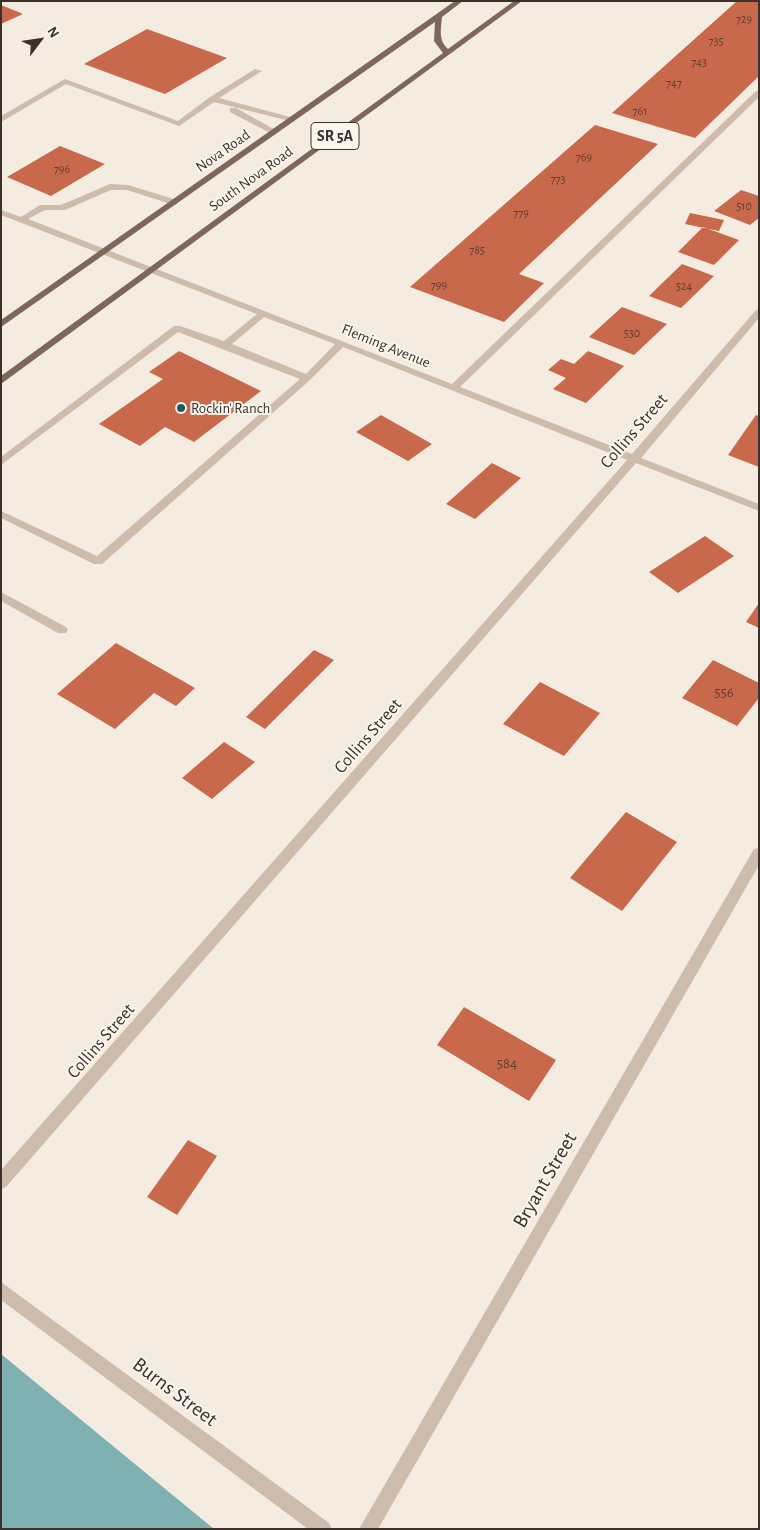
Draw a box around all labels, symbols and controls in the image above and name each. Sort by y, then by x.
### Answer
house number: 729 [736,12,752,26]
north arrow [15,15,65,65]
text: N [44,24,61,40]
house number: 735 [709,34,723,48]
house number: 743 [691,55,707,69]
house number: 747 [666,76,682,90]
house number: 761 [633,104,647,118]
road number: SR 5A [311,122,359,150]
street label: Nova Road [192,126,254,176]
street label: South Nova Road [206,143,296,215]
house number: 769 [576,150,592,164]
house number: 796 [54,162,70,176]
house number: 773 [551,172,565,186]
house number: 510 [736,199,752,213]
house number: 779 [513,206,529,220]
house number: 785 [469,243,485,257]
house number: 799 [431,278,447,292]
house number: 524 [676,279,692,293]
street label: Fleming Avenue [339,320,433,372]
house number: 530 [624,326,640,340]
street label: Collins Street [596,389,672,473]
place label: Rockin' Ranch [191,399,270,417]
marker: Rockin' Ranch [175,402,187,414]
house number: 556 [714,683,734,701]
street label: Collins Street [330,694,406,778]
street label: Collins Street [63,999,139,1083]
house number: 584 [497,1054,517,1072]
street label: Bryant Street [507,1128,583,1232]
street label: Burns Street [127,1352,223,1432]

